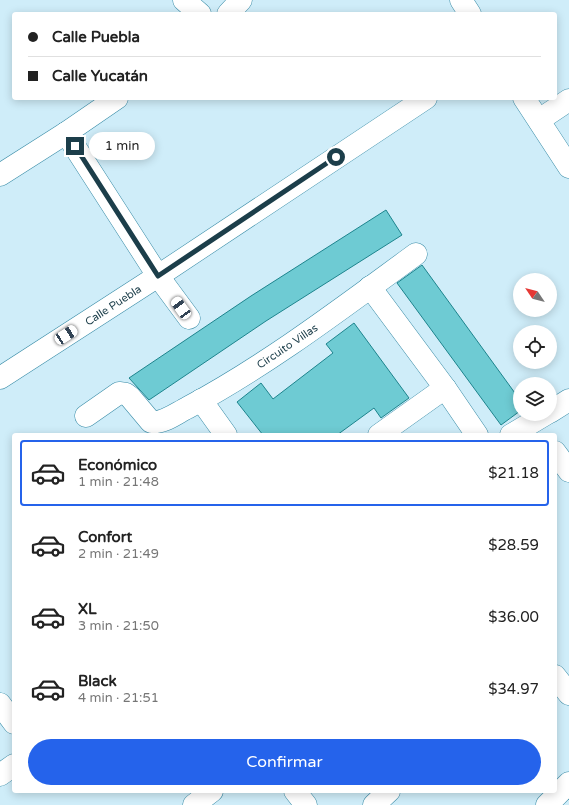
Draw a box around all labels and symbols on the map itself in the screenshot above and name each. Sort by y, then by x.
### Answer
callout: 1 min [89,132,155,160]
route end [66,137,84,155]
route start [327,148,345,166]
north arrow [513,273,557,317]
street label: Calle Puebla [83,282,144,328]
car [169,295,193,321]
street label: Circuito Villas [254,321,320,372]
car [53,323,79,347]

